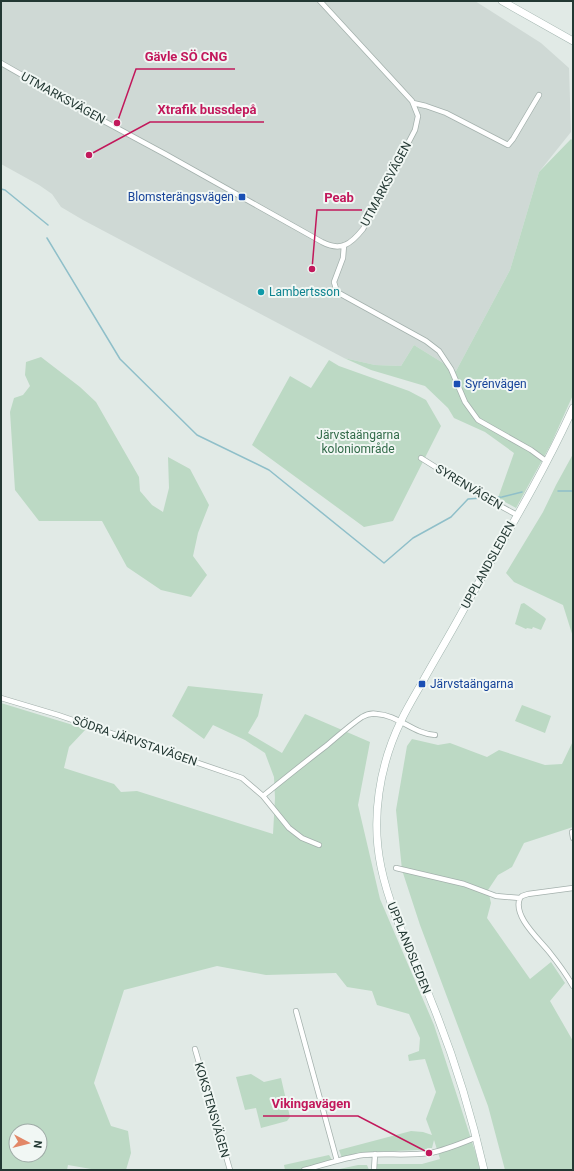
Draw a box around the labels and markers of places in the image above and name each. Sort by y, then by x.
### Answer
callout: Gävle SÖ CNG [136,44,235,69]
callout: Xtrafik bussdepå [150,97,264,122]
callout: Peab [317,185,362,210]
place label: Blomsterängsvägen [128,190,234,204]
marker: Blomsterängsvägen [237,192,247,202]
place label: Lambertsson [269,285,340,299]
marker: Lambertsson [256,287,266,297]
place label: Syrénvägen [465,377,527,391]
marker: Syrénvägen [452,379,462,389]
place label: Järvstaängarna [430,677,513,691]
marker: Järvstaängarna [417,679,427,689]
callout: Vikingavägen [263,1091,358,1116]

